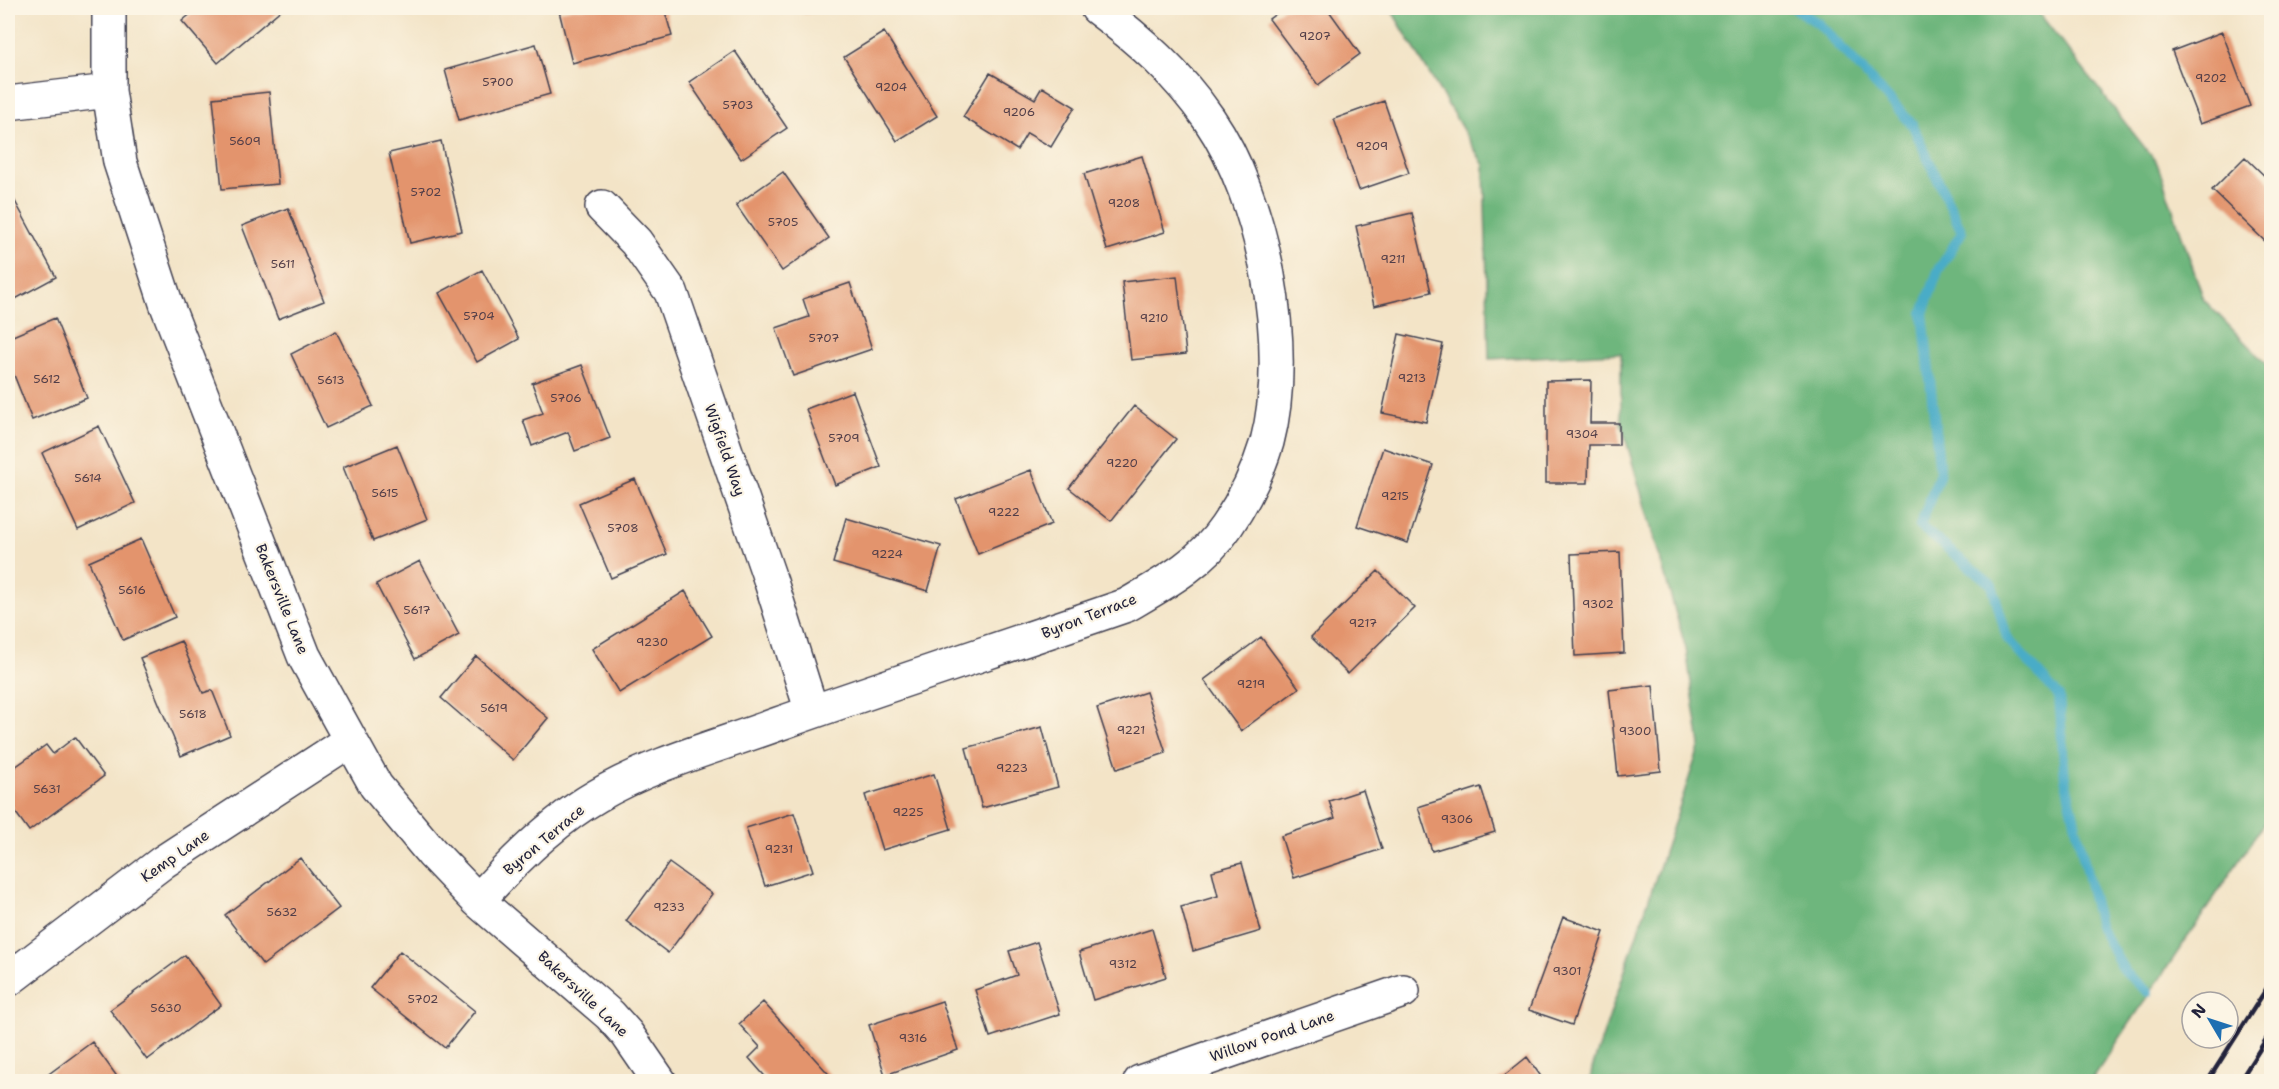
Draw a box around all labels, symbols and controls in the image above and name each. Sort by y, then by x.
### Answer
house number: 9207 [1299,28,1331,44]
house number: 9202 [2195,70,2227,86]
house number: 5700 [482,74,514,90]
house number: 9204 [875,79,907,95]
house number: 5703 [722,97,754,113]
house number: 9206 [1003,104,1035,120]
house number: 5609 [229,133,261,149]
house number: 9209 [1356,138,1388,154]
house number: 5702 [411,184,441,200]
house number: 9208 [1108,195,1140,211]
house number: 5705 [768,214,798,230]
house number: 9211 [1380,251,1406,267]
house number: 5611 [271,256,295,272]
house number: 5704 [463,308,495,324]
house number: 9210 [1140,310,1168,326]
house number: 5707 [808,330,840,346]
house number: 9213 [1398,370,1426,386]
house number: 5612 [33,371,61,387]
house number: 5613 [317,372,345,388]
house number: 5706 [550,390,582,406]
street label: Wigfield Way [700,401,750,499]
house number: 9304 [1566,426,1598,442]
house number: 5709 [828,430,860,446]
house number: 9220 [1106,455,1138,471]
house number: 5614 [74,470,102,486]
house number: 5615 [372,485,398,501]
house number: 9215 [1381,488,1409,504]
house number: 9222 [988,504,1020,520]
house number: 5708 [607,520,639,536]
street label: Bakersville Lane [251,541,313,657]
house number: 9224 [871,546,903,562]
house number: 5616 [118,582,146,598]
street label: Byron Terrace [1039,589,1139,643]
house number: 9302 [1582,596,1614,612]
house number: 5617 [403,602,431,618]
house number: 9217 [1349,615,1377,631]
house number: 9230 [636,634,668,650]
house number: 9219 [1237,676,1265,692]
house number: 5619 [480,700,508,716]
house number: 5618 [179,706,207,722]
house number: 9221 [1117,722,1145,738]
house number: 9300 [1619,723,1651,739]
house number: 9223 [996,760,1028,776]
house number: 5631 [33,781,61,797]
street label: Byron Terrace [499,800,589,880]
house number: 9225 [892,804,924,820]
house number: 9306 [1441,811,1473,827]
street label: Kemp Lane [137,825,213,887]
house number: 9231 [765,841,793,857]
house number: 9233 [653,899,685,915]
house number: 5632 [267,904,297,920]
street label: Bakersville Lane [533,947,633,1041]
house number: 9312 [1109,956,1137,972]
house number: 9301 [1552,963,1582,979]
north arrow [2180,990,2240,1050]
house number: 5702 [408,991,438,1007]
text: N [2187,999,2211,1022]
house number: 5630 [150,1000,182,1016]
street label: Willow Pond Lane [1207,1005,1337,1067]
house number: 9316 [899,1030,927,1046]

